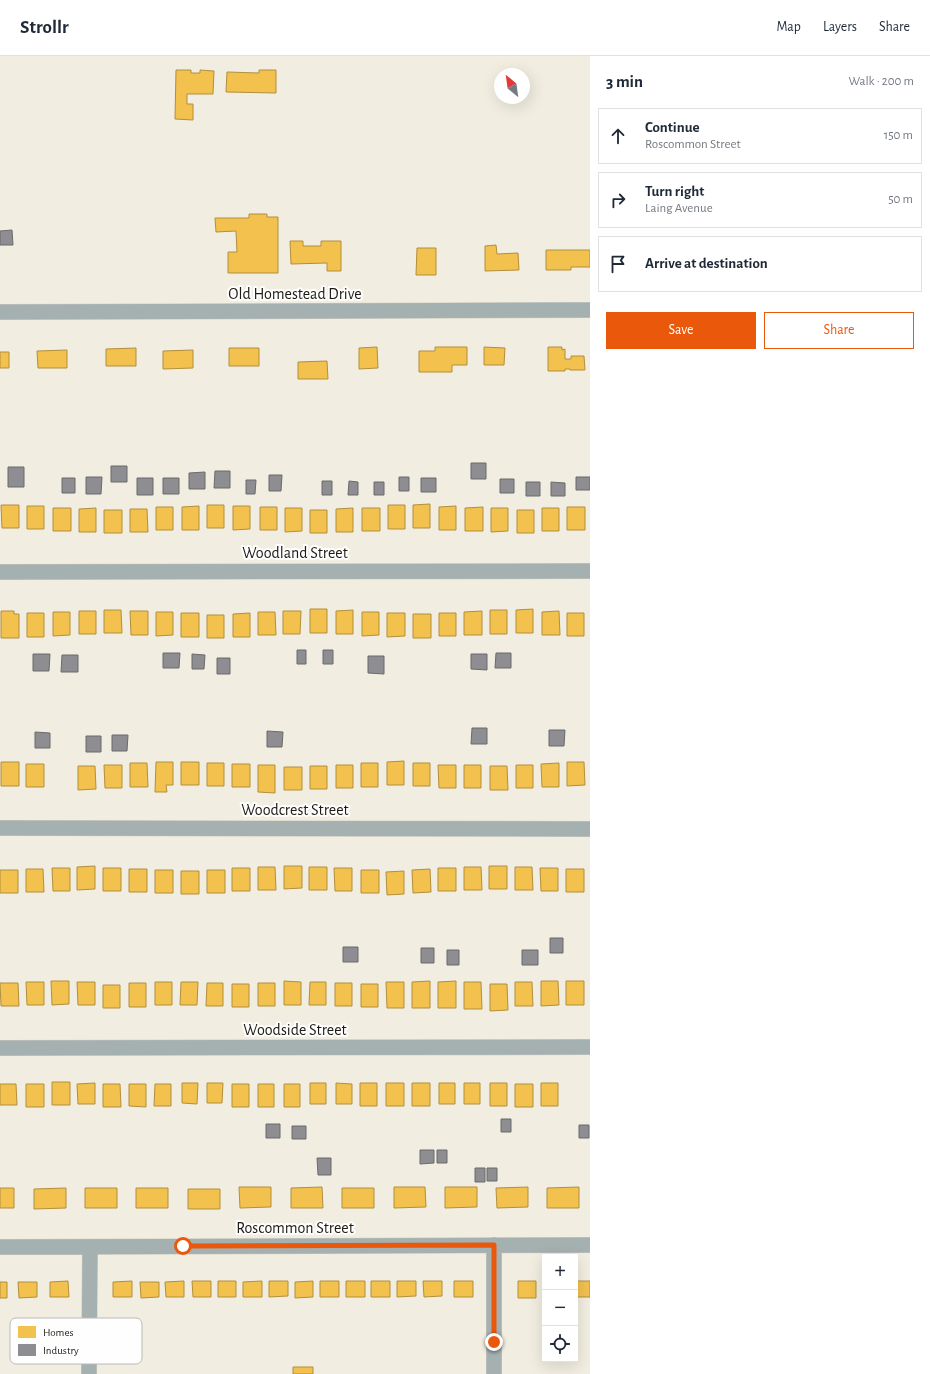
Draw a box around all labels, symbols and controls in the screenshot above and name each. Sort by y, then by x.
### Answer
text: Strollr [20,18,69,37]
text: Map [776,20,801,34]
text: Layers [823,20,857,34]
text: Share [879,20,910,34]
north arrow [494,68,530,104]
text: 3 min [606,73,643,90]
text: Walk · 200 m [848,75,914,88]
text: Continue [645,120,700,135]
icon: ahead [607,125,629,147]
text: 150 m [884,129,913,142]
text: Roscommon Street [645,138,741,151]
text: Turn right [645,184,704,199]
icon: right [607,189,629,211]
text: 50 m [888,193,913,206]
text: Laing Avenue [645,202,713,215]
icon: arrive [607,253,629,275]
text: Arrive at destination [645,256,768,271]
street label: Old Homestead Drive [228,286,362,302]
button: Save [606,312,756,349]
button: Share [764,312,914,349]
street label: Woodland Street [242,545,348,561]
street label: Woodcrest Street [241,802,349,818]
street label: Woodside Street [243,1022,347,1038]
street label: Roscommon Street [236,1220,354,1236]
route start [174,1237,192,1255]
map controls [542,1254,578,1362]
button: + [542,1254,578,1290]
button: − [542,1290,578,1326]
legend [10,1318,142,1364]
button: locate [542,1326,578,1362]
text: Homes [43,1327,74,1338]
route end [485,1333,503,1351]
text: Industry [43,1345,79,1356]

